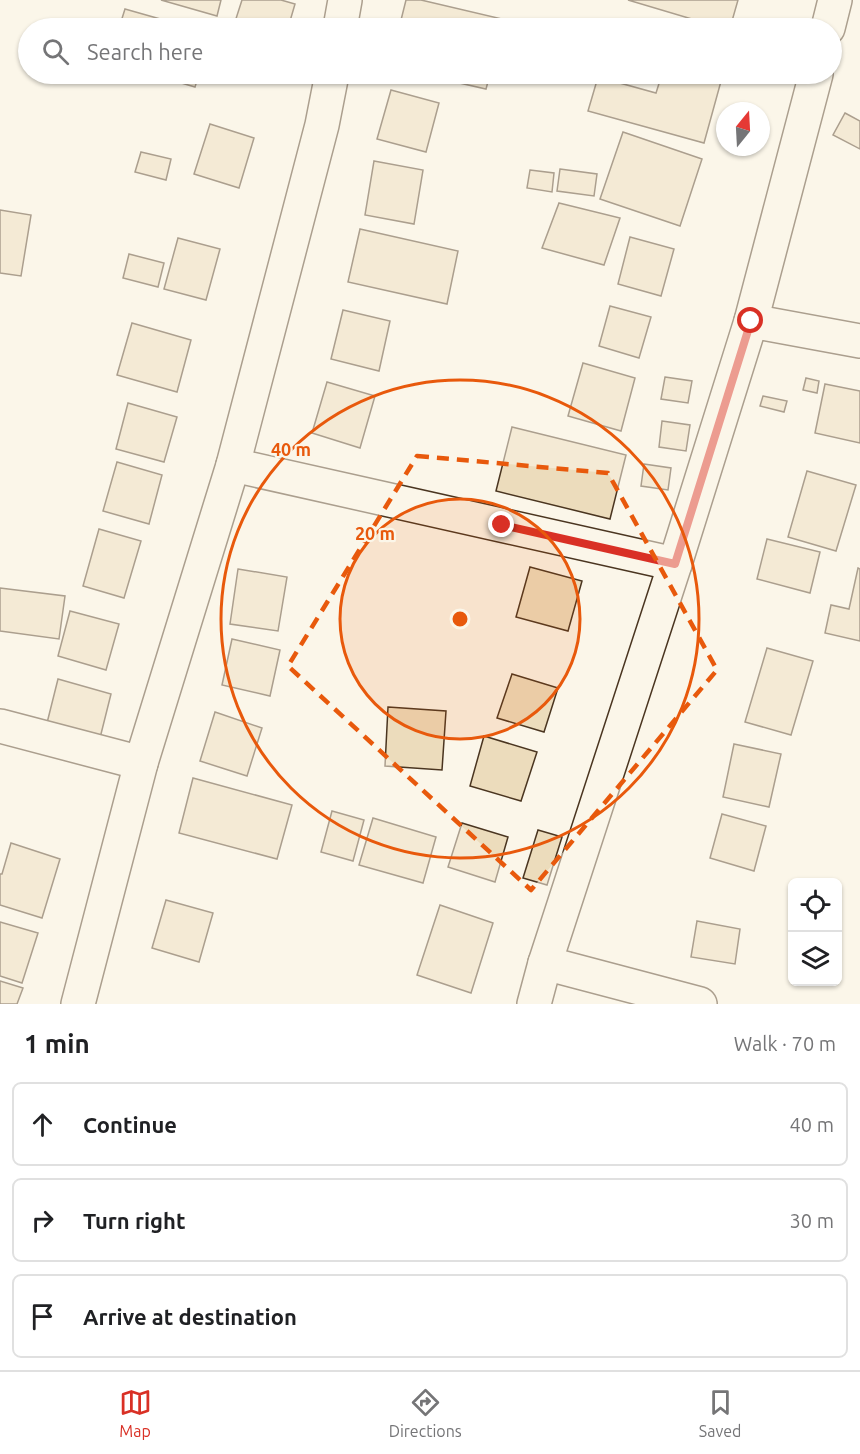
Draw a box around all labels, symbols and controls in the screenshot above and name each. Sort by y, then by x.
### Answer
search box [18,18,842,84]
icon: search [39,35,72,68]
text: Search here [87,39,203,64]
north arrow [716,102,770,156]
route start [737,307,763,333]
text: 40 m [271,439,311,459]
route end [488,511,514,537]
text: 20 m [355,523,395,543]
centre of rings [450,609,470,629]
map controls [788,878,842,986]
button: locate [788,878,842,932]
button: layers [788,932,842,986]
text: 1 min [24,1029,90,1058]
text: Walk · 70 m [734,1032,836,1055]
icon: ahead [26,1108,59,1141]
text: Continue [83,1112,177,1137]
text: 40 m [790,1113,834,1136]
icon: right [26,1204,59,1237]
text: Turn right [83,1208,185,1233]
text: 30 m [790,1209,834,1232]
icon: arrive [26,1300,59,1333]
text: Arrive at destination [83,1304,297,1329]
tab: Map [119,1386,152,1440]
tab: Directions [389,1386,462,1440]
tab: Saved [699,1386,741,1440]

